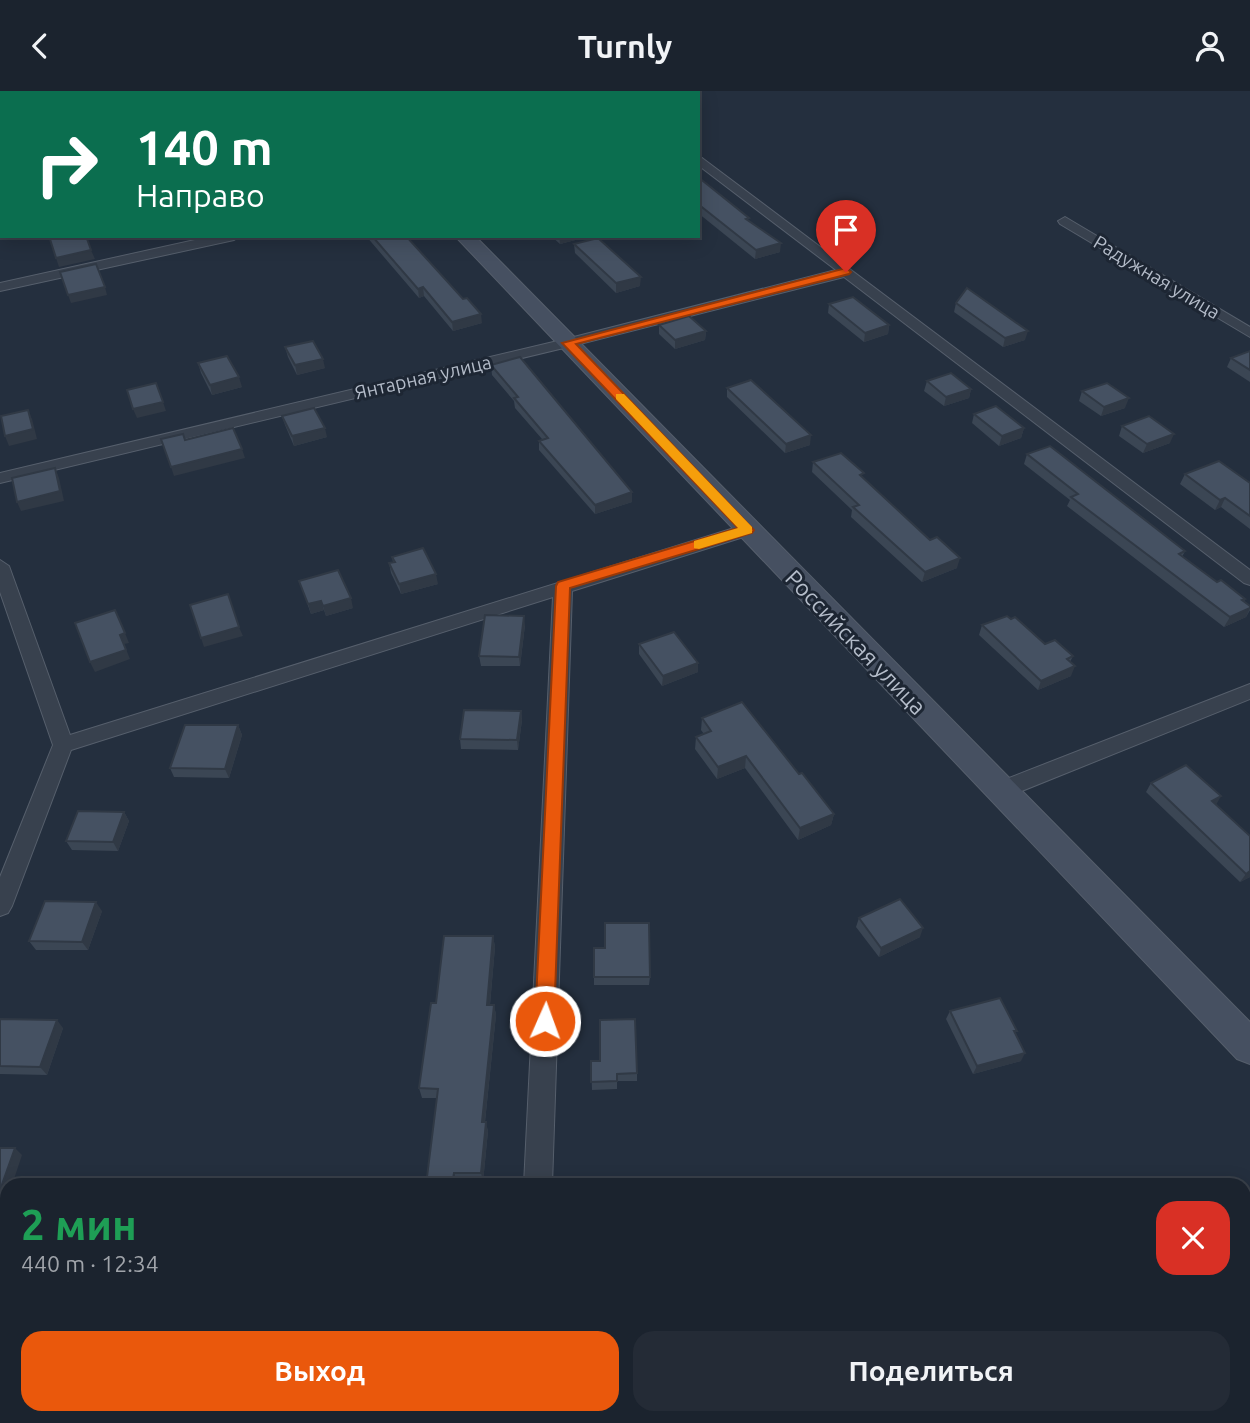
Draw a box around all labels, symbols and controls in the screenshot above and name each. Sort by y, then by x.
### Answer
icon: back [21,27,59,65]
icon: person [1191,27,1229,65]
text: Turnly [578,28,672,64]
icon: right [21,119,112,210]
text: 140 m [136,119,273,174]
text: Направо [136,177,265,213]
pin [816,200,876,272]
icon: arrive [827,211,865,249]
street label: Радужная улица [1090,231,1224,323]
street label: Янтарная улица [352,351,494,403]
street label: Российская улица [781,565,931,719]
position arrow [508,984,582,1058]
text: 2 мин [21,1201,137,1248]
button: close [1156,1201,1230,1275]
text: 440 m · 12:34 [21,1251,159,1276]
button: Выход [21,1331,619,1411]
button: Поделиться [633,1331,1230,1411]

